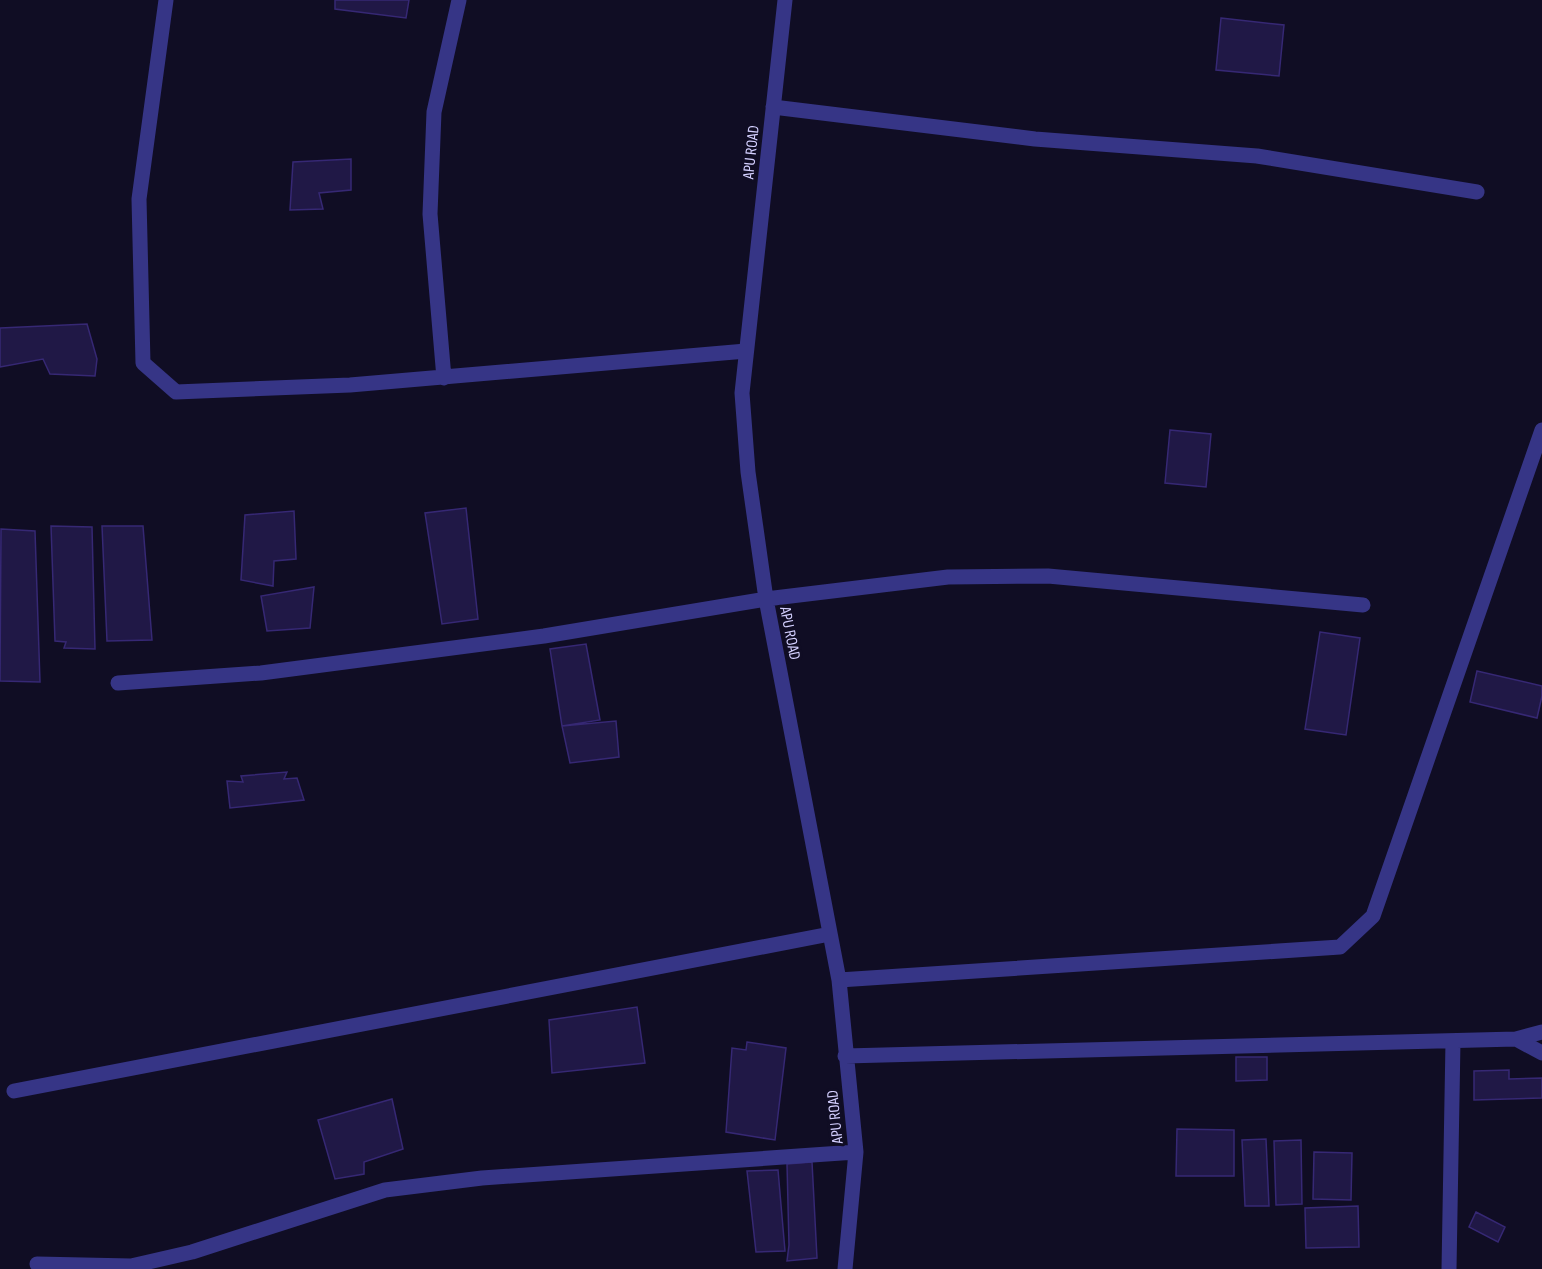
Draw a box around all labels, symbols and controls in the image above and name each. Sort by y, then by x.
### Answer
street label: APU ROAD [739,124,764,181]
street label: APU ROAD [775,604,804,662]
street label: APU ROAD [823,1089,848,1146]

